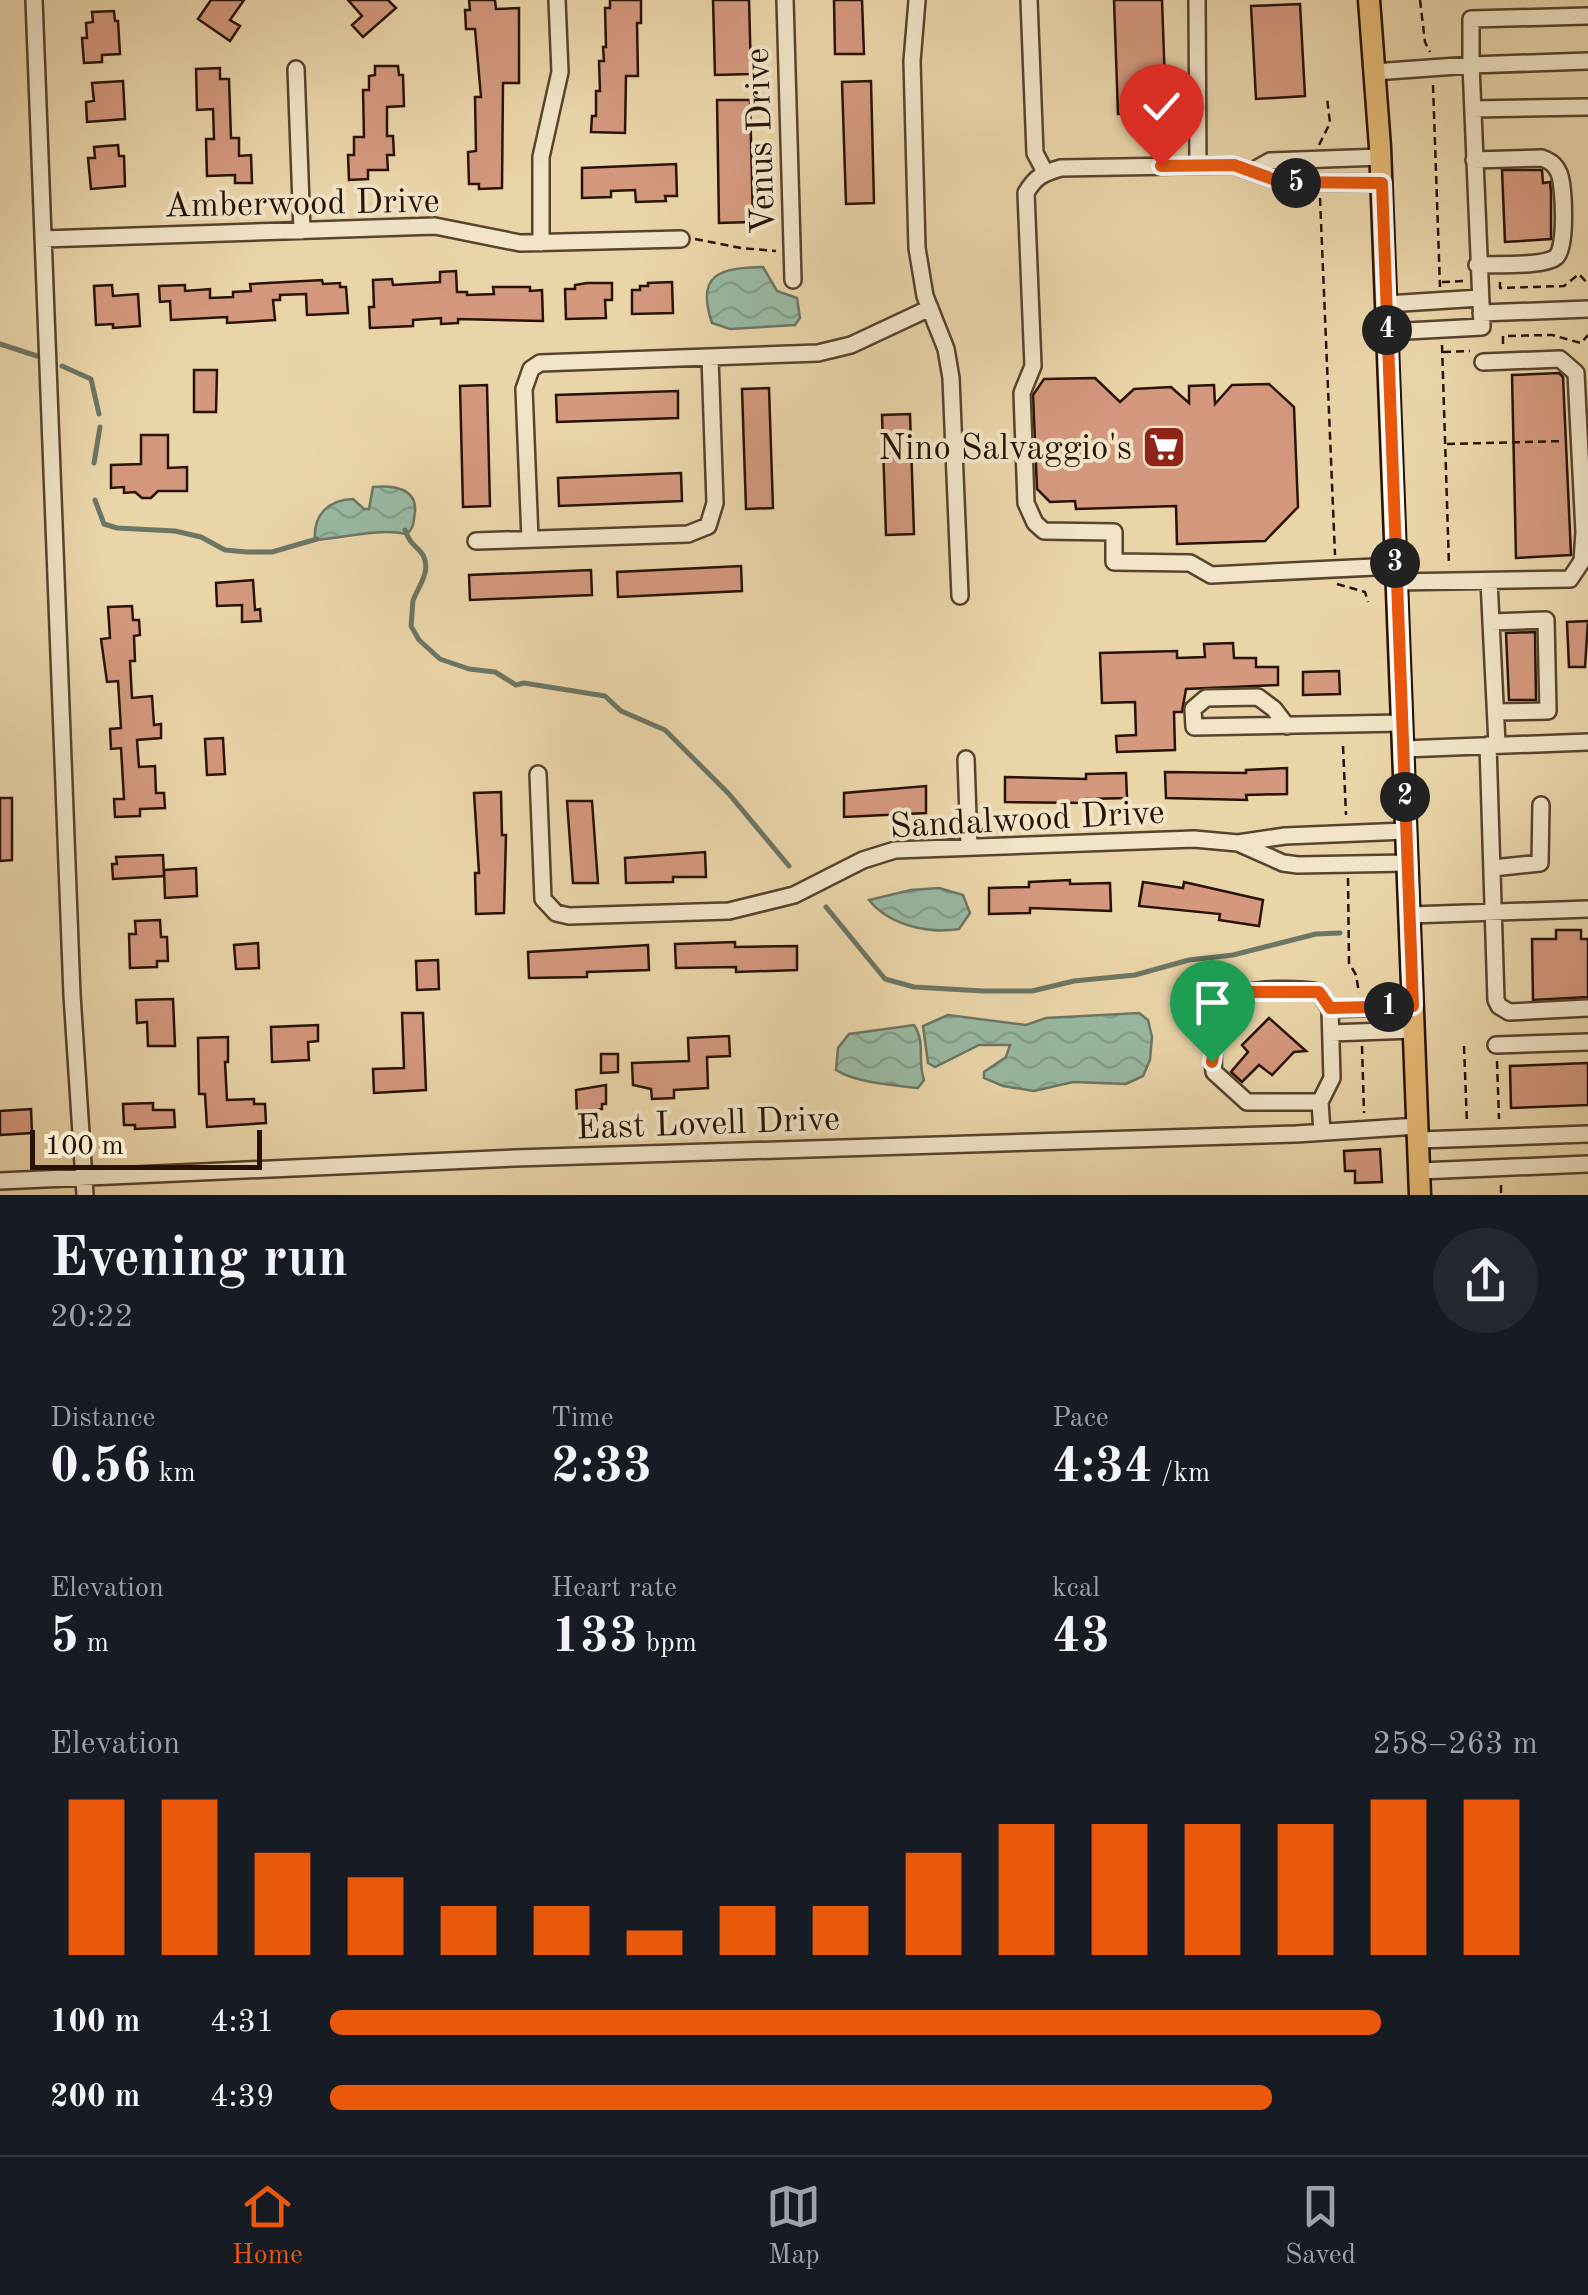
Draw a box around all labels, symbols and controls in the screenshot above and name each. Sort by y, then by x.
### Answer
street label: Venus Drive [741,47,782,235]
pin [1119,64,1204,167]
icon: check [1134,79,1189,134]
pin: 5 [1271,158,1321,208]
text: 5 [1288,169,1304,197]
street label: Amberwood Drive [164,185,440,224]
pin: 4 [1362,305,1412,355]
text: 4 [1379,316,1395,344]
supermarket icon: Nino Salvaggio's [1141,424,1187,470]
place label: Nino Salvaggio's [878,432,1132,467]
pin: 3 [1370,538,1420,588]
text: 3 [1387,549,1403,577]
pin: 2 [1380,772,1430,822]
text: 2 [1397,783,1413,811]
street label: Sandalwood Drive [889,796,1165,845]
pin [1170,960,1255,1063]
icon: arrive [1185,975,1240,1030]
pin: 1 [1364,982,1414,1032]
text: 1 [1381,993,1397,1021]
street label: East Lovell Drive [576,1102,841,1147]
scale bar [30,1125,262,1170]
text: 100 m [45,1133,124,1161]
button: share [1433,1228,1538,1333]
text: Evening run [50,1233,348,1288]
text: 20:22 [50,1302,133,1334]
text: Distance [50,1405,155,1433]
text: Time [551,1405,614,1433]
text: Pace [1052,1405,1109,1433]
text: 0.56 [50,1443,151,1493]
text: 2:33 [551,1443,652,1493]
text: 4:34 [1052,1443,1153,1493]
text: km [151,1460,196,1488]
text: /km [1153,1460,1210,1488]
text: Elevation [50,1575,164,1603]
text: Heart rate [551,1575,677,1603]
text: kcal [1052,1575,1100,1603]
text: 5 [50,1613,79,1663]
text: 133 [551,1613,638,1663]
text: 43 [1052,1613,1110,1663]
text: m [79,1630,109,1658]
text: bpm [638,1630,697,1658]
text: Elevation [50,1729,180,1761]
text: 258–263 m [1372,1729,1538,1761]
text: 100 m [50,2007,140,2039]
text: 4:31 [210,2007,275,2039]
text: 200 m [50,2082,140,2114]
text: 4:39 [210,2082,275,2114]
tab: Home [232,2179,303,2274]
tab: Map [766,2179,821,2274]
tab: Saved [1285,2179,1356,2274]

